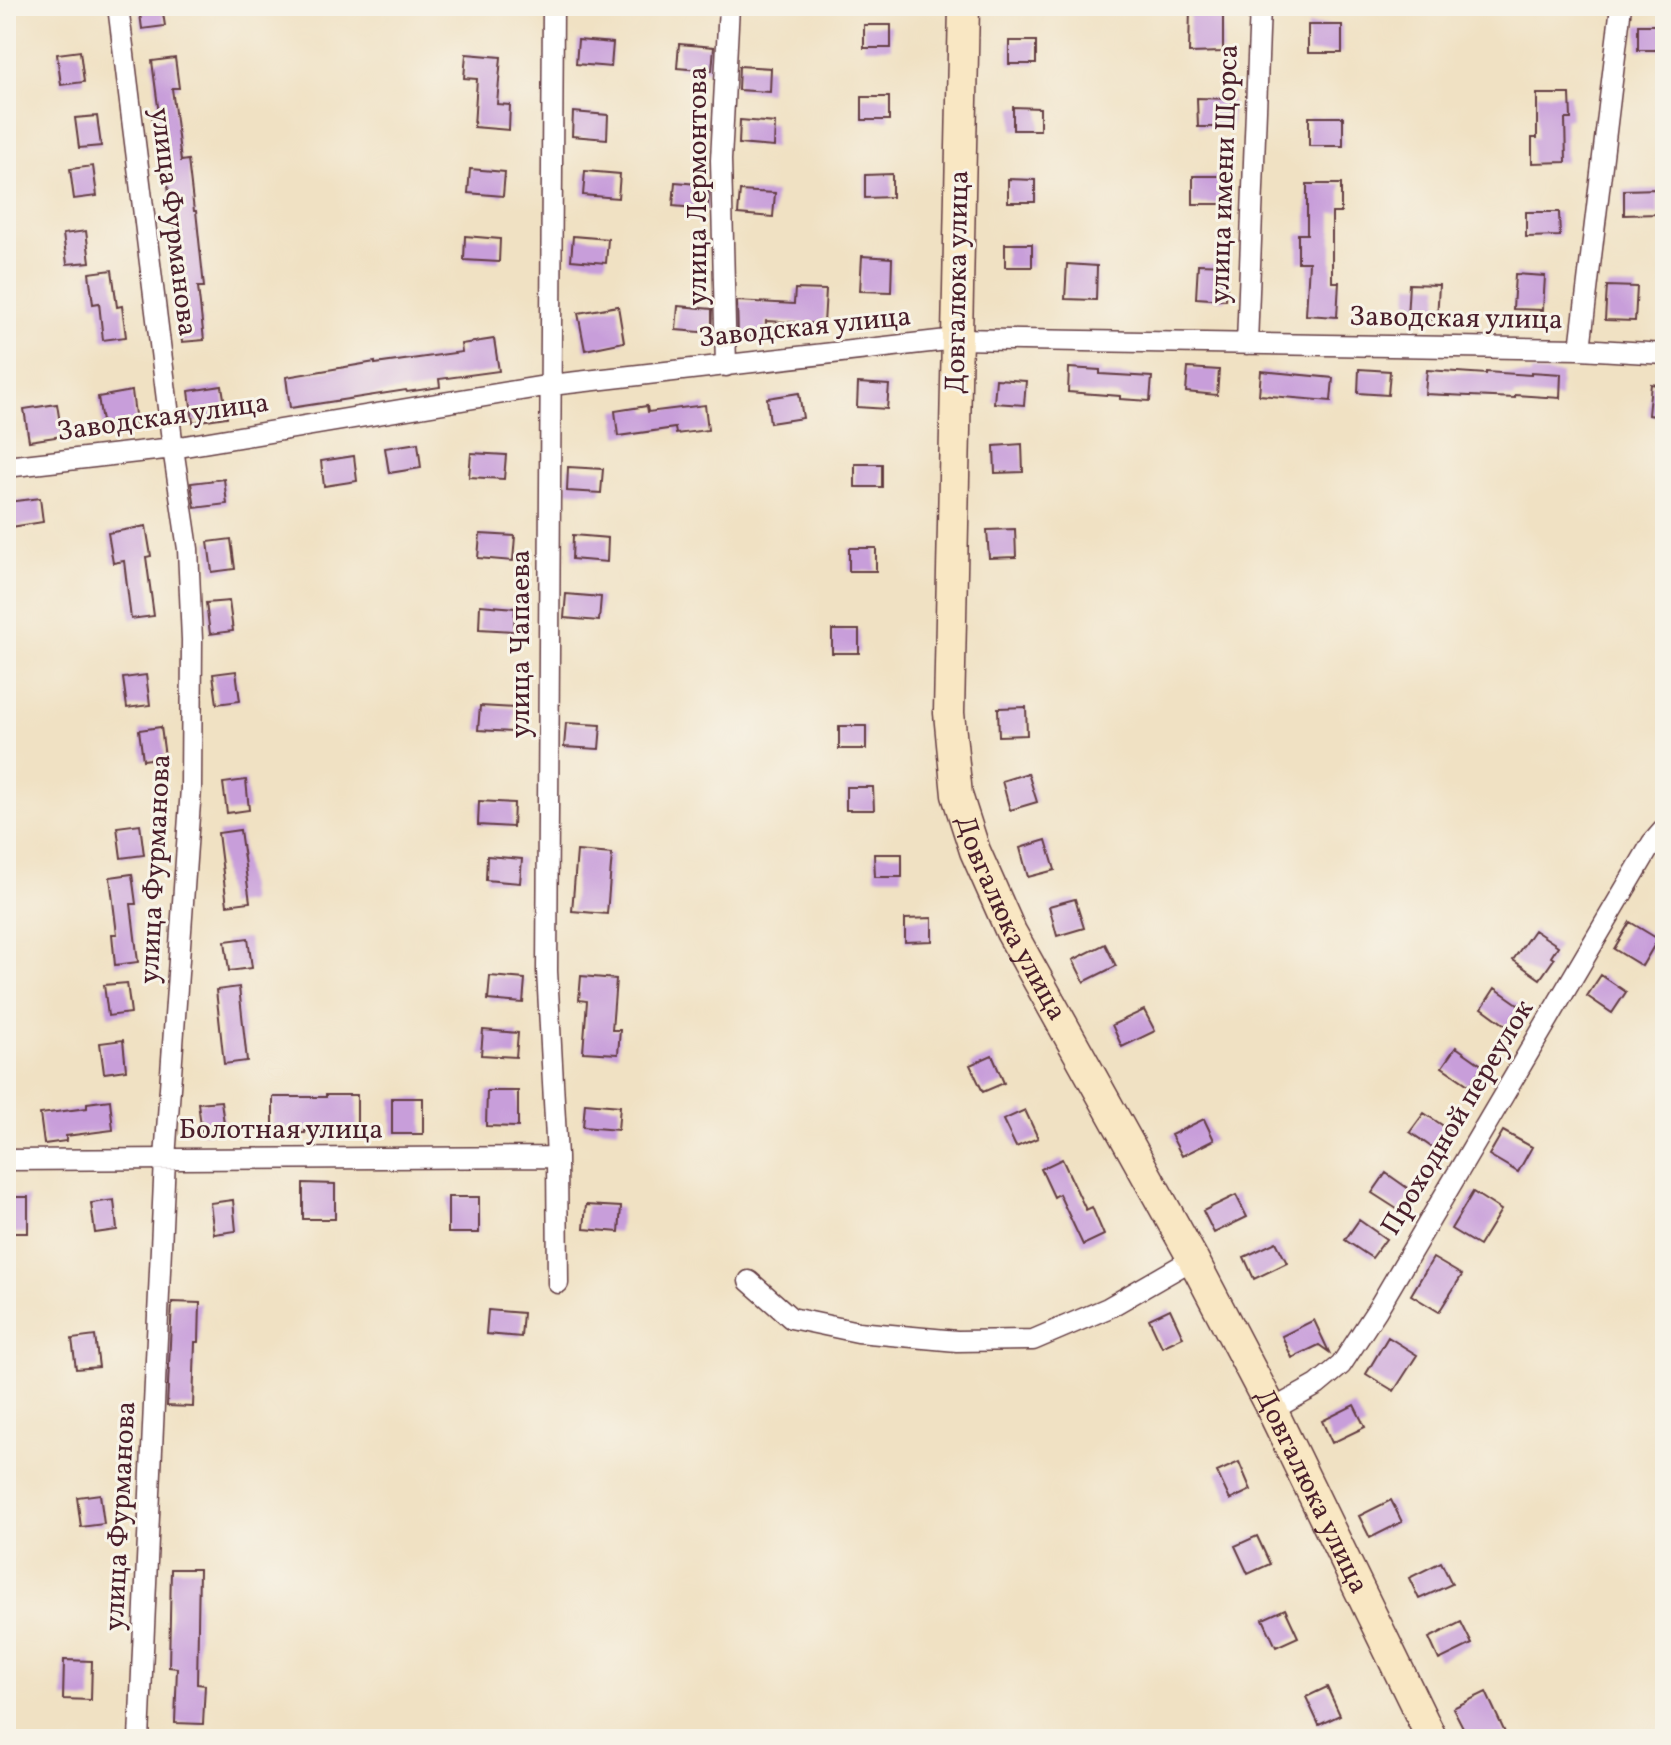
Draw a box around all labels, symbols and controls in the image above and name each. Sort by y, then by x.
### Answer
street label: улица имени Щорса [1201,44,1249,304]
street label: улица Лермонтова [679,66,718,306]
street label: улица Фурманова [140,105,206,339]
street label: Довгалюка улица [937,170,979,394]
street label: Заводская улица [697,297,913,359]
street label: Заводская улица [1349,298,1563,340]
street label: Заводская улица [55,384,271,452]
street label: улица Чапаева [502,550,541,738]
street label: улица Фурманова [131,753,181,985]
street label: Довгалюка улица [945,811,1076,1028]
street label: Проходной переулок [1372,993,1544,1243]
street label: Болотная улица [179,1111,383,1150]
street label: Довгалюка улица [1245,1382,1378,1600]
street label: улица Фурманова [96,1400,146,1632]

